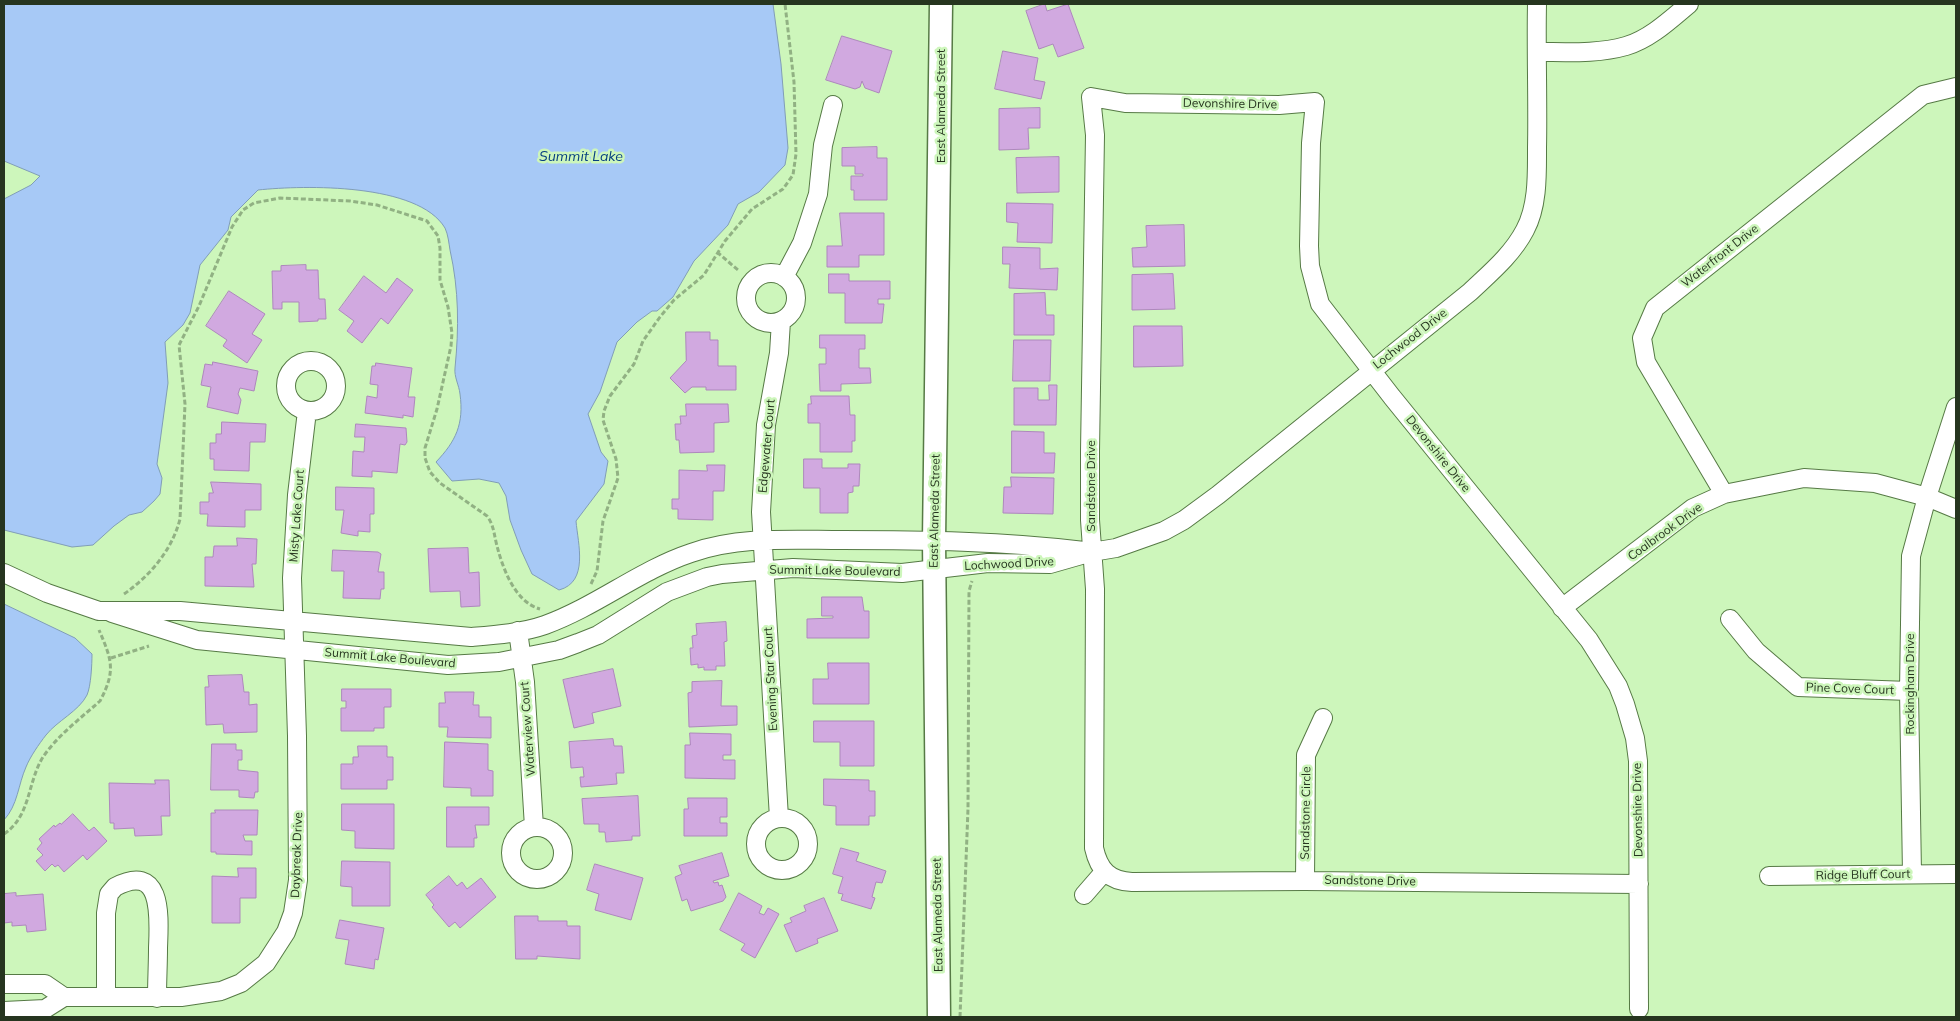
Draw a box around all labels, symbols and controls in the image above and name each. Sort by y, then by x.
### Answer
street label: East Alameda Street [934,49,948,163]
street label: Devonshire Drive [1183,96,1277,112]
water label: Summit Lake [539,149,623,165]
street label: Waterfront Drive [1679,221,1761,291]
street label: Lochwood Drive [1370,306,1450,372]
street label: Edgewater Court [756,399,778,493]
street label: Devonshire Drive [1403,413,1473,495]
street label: Sandstone Drive [1084,440,1098,532]
street label: East Alameda Street [927,454,943,568]
street label: Misty Lake Court [287,469,307,563]
street label: Coalbrook Drive [1625,500,1705,564]
street label: Lochwood Drive [964,554,1054,574]
street label: Summit Lake Boulevard [769,563,901,579]
street label: Evening Star Court [761,627,781,731]
street label: Rockingham Drive [1903,633,1917,735]
street label: Summit Lake Boulevard [324,645,456,671]
street label: Pine Cove Court [1806,680,1894,698]
street label: Waterview Court [518,681,538,777]
street label: Devonshire Drive [1630,763,1646,857]
street label: Sandstone Circle [1298,766,1314,860]
street label: Daybreak Drive [288,812,306,898]
street label: East Alameda Street [930,858,946,972]
street label: Ridge Bluff Court [1816,867,1910,883]
street label: Sandstone Drive [1324,873,1416,889]

